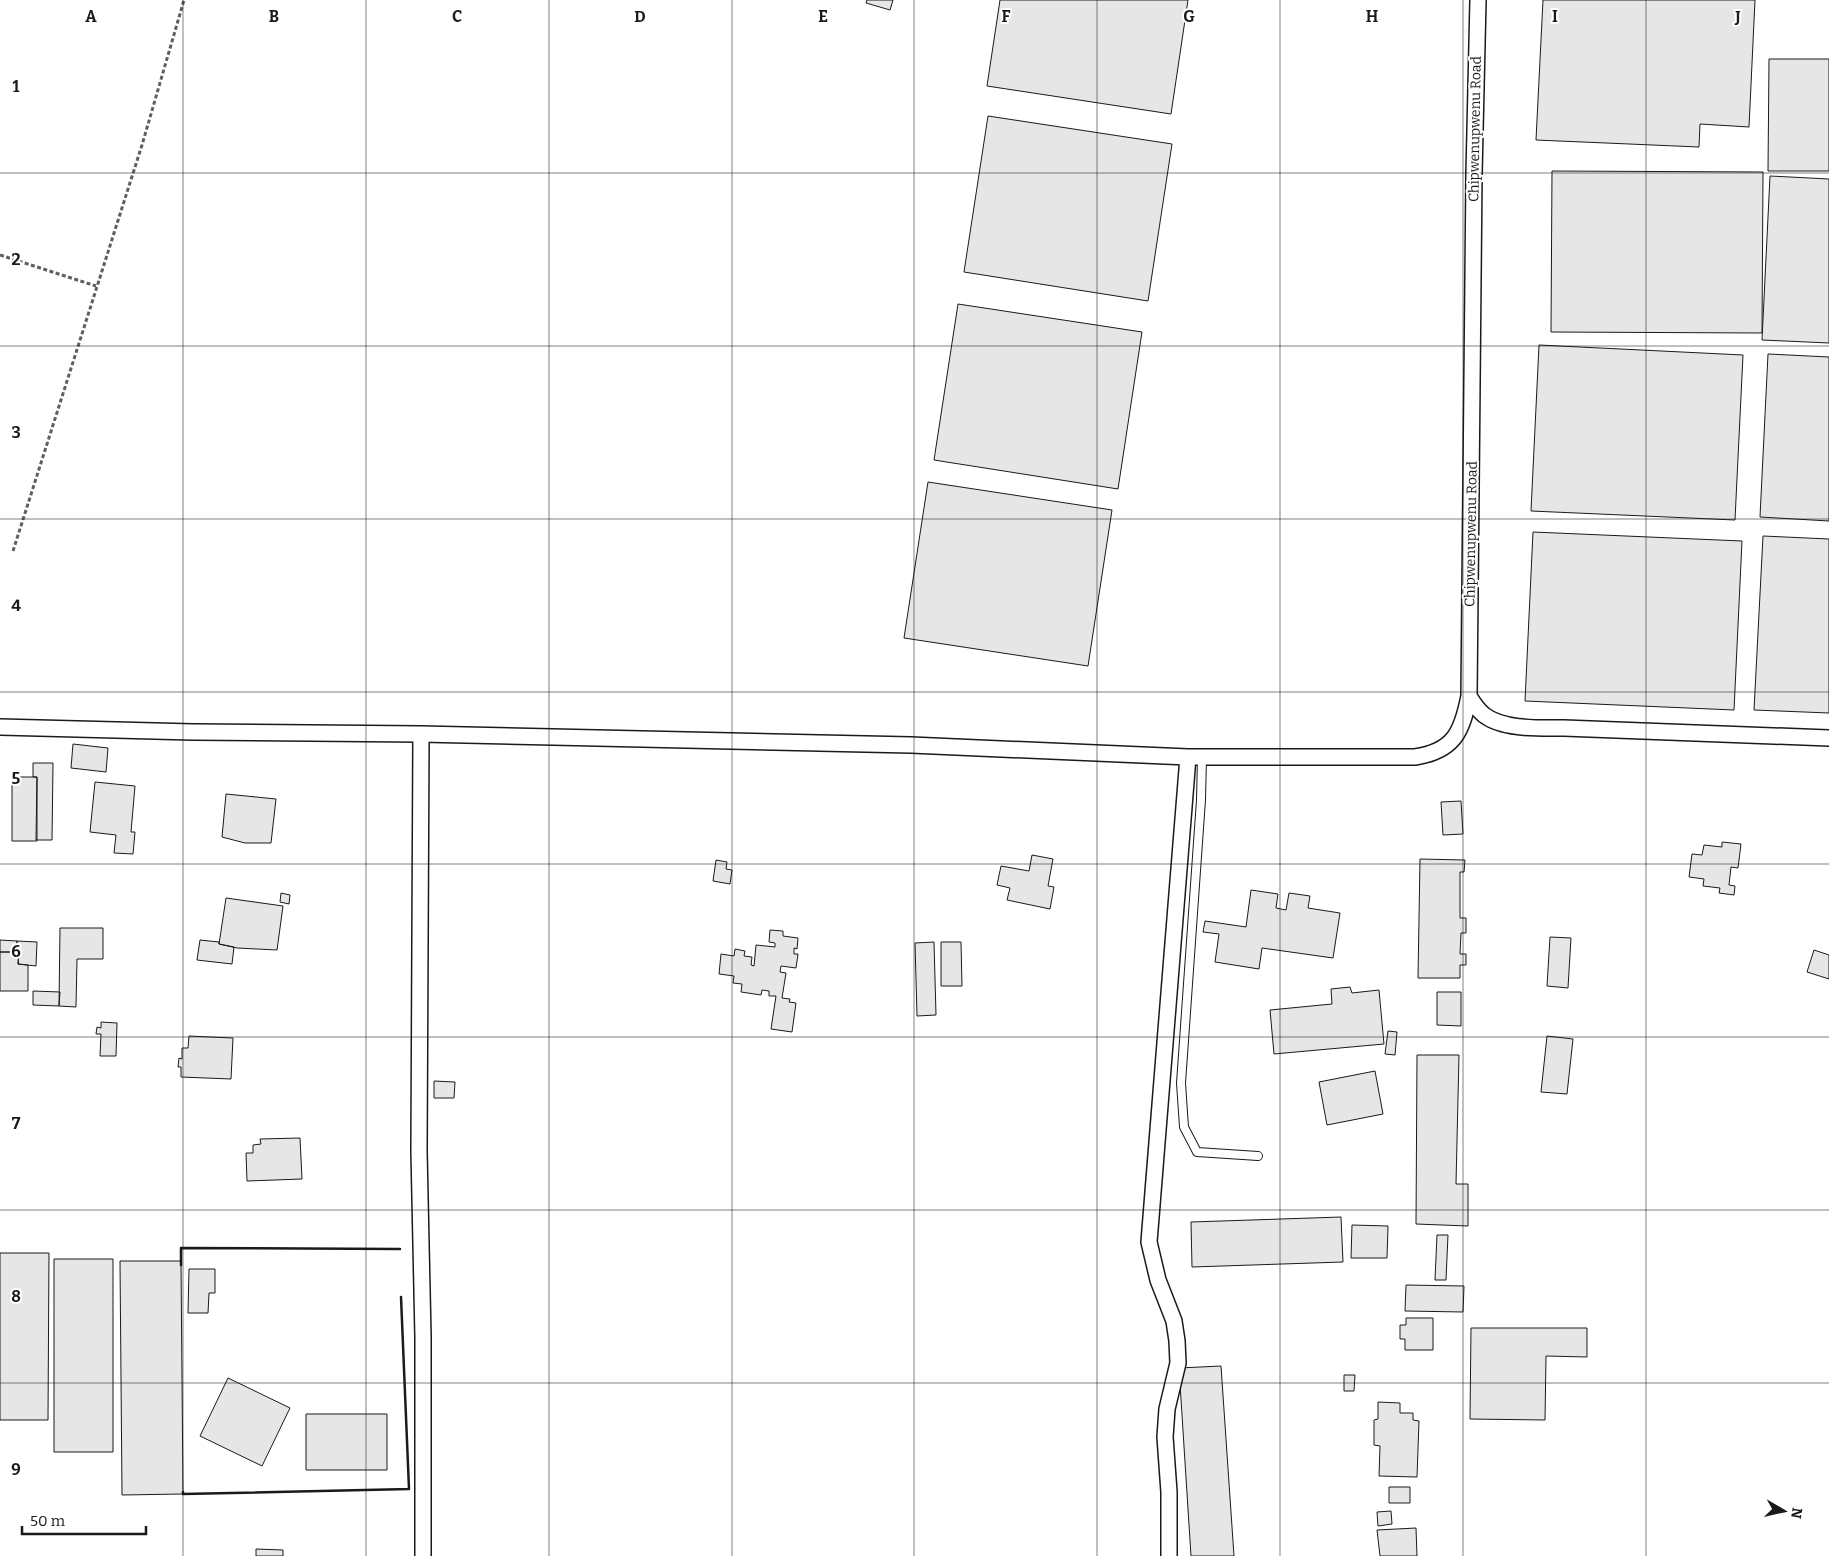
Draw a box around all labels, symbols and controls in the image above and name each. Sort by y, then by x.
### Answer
text: A [85,7,97,26]
text: B [269,7,279,26]
text: C [452,7,462,26]
text: D [634,7,646,26]
text: E [818,7,828,26]
text: F [1002,7,1011,26]
text: G [1183,7,1195,26]
text: H [1366,7,1379,26]
text: I [1552,7,1558,26]
text: J [1734,7,1741,26]
street label: Chipwenupwenu Road [1465,56,1485,202]
text: 1 [13,77,20,96]
text: 2 [11,250,21,269]
text: 3 [11,423,21,442]
street label: Chipwenupwenu Road [1461,461,1481,607]
text: 4 [11,596,21,615]
text: 5 [12,769,21,788]
text: 6 [11,942,21,961]
text: 7 [12,1114,21,1133]
text: 8 [11,1287,21,1306]
text: 9 [11,1460,21,1479]
north arrow [1759,1486,1809,1536]
scale bar [22,1504,146,1536]
text: N [1787,1506,1806,1520]
text: 50 m [30,1512,66,1530]

